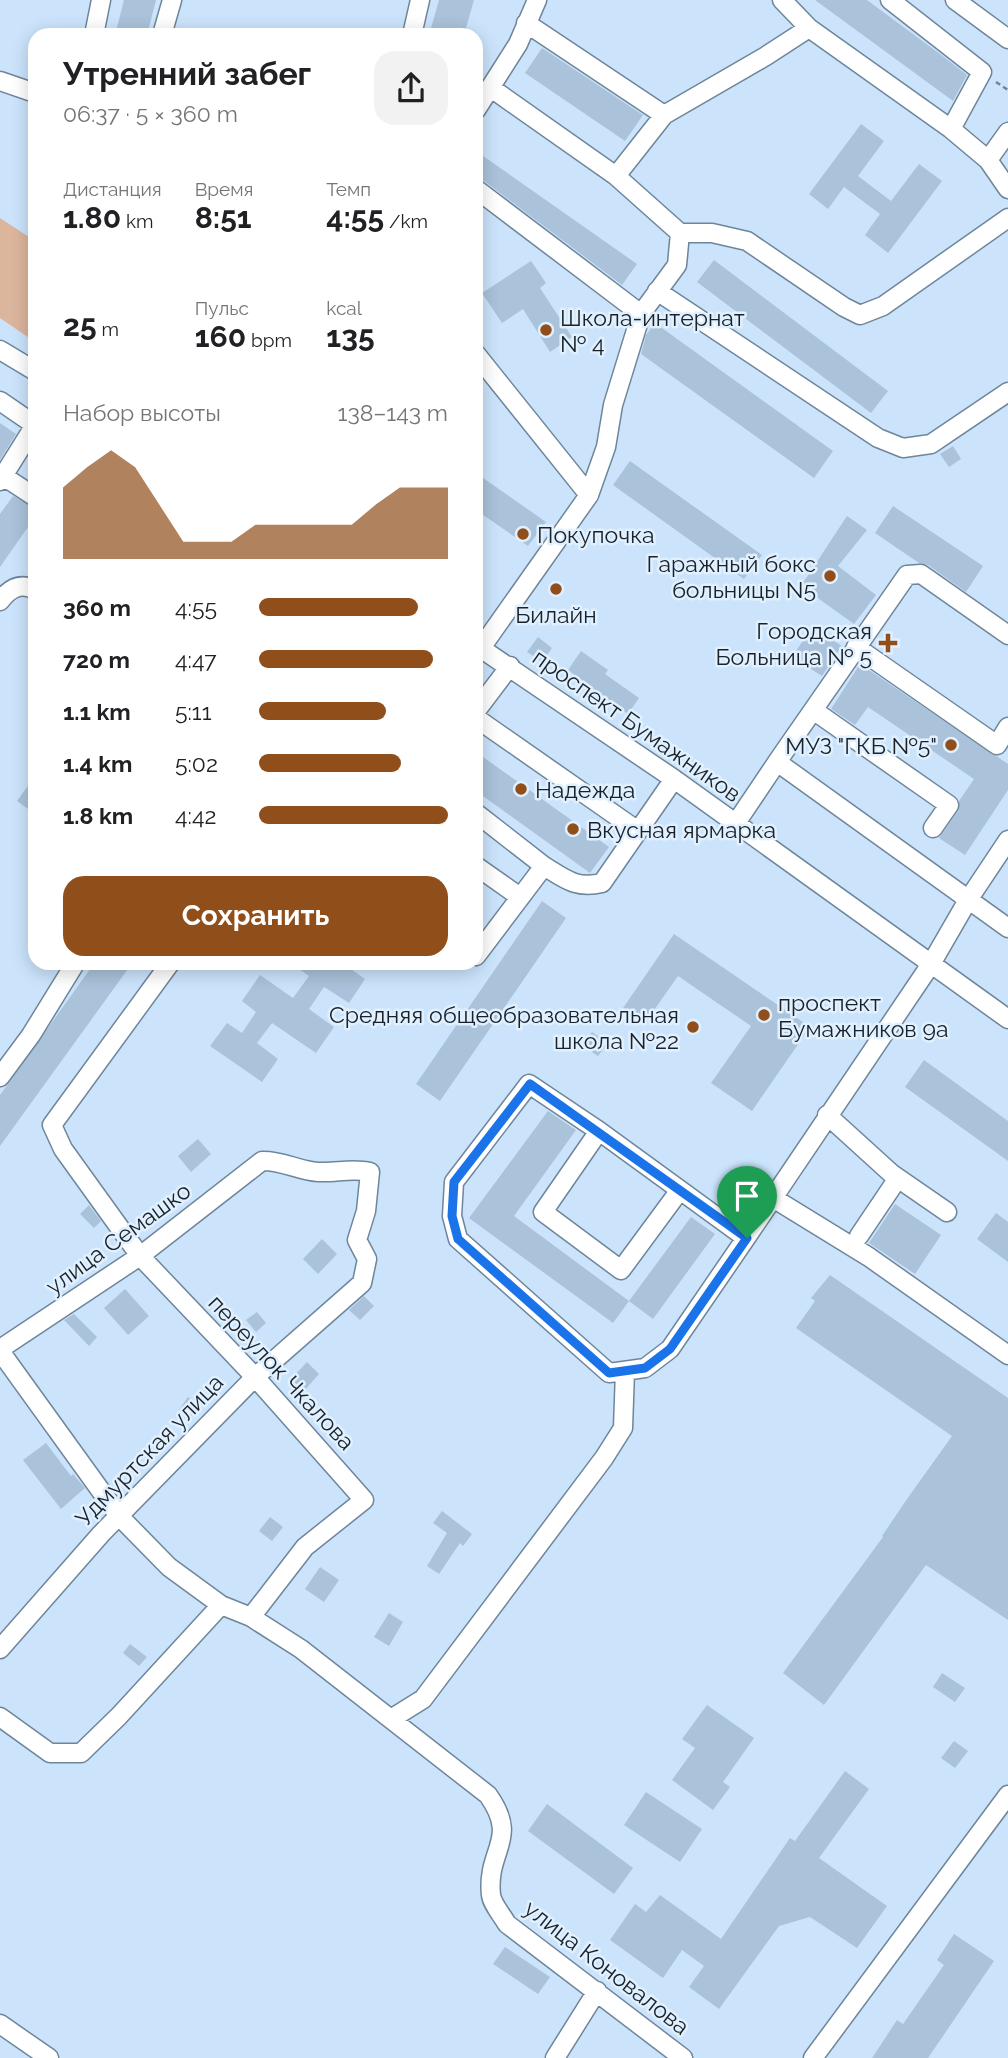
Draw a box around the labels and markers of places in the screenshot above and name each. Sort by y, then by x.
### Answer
place label: Школа-интернат № 4 [560,304,745,357]
marker: Школа-интернат № 4 [538,322,554,338]
place label: Покупочка [537,521,655,548]
marker: Покупочка [515,526,531,542]
place label: Гаражный бокс больницы N5 [647,550,816,603]
marker: Гаражный бокс больницы N5 [822,568,838,584]
marker: Билайн [548,581,564,597]
place label: Билайн [515,601,597,628]
place label: Городская Больница № 5 [716,617,872,670]
marker: Городская Больница № 5 [878,633,898,653]
place label: МУЗ "ГКБ №5" [785,732,937,759]
marker: МУЗ "ГКБ №5" [943,737,959,753]
place label: Надежда [535,776,635,803]
marker: Надежда [513,781,529,797]
place label: Вкусная ярмарка [587,816,776,843]
marker: Вкусная ярмарка [565,821,581,837]
place label: проспект Бумажников 9а [778,989,949,1042]
place label: Средняя общеобразовательная школа №22 [329,1001,679,1054]
marker: проспект Бумажников 9а [756,1007,772,1023]
marker: Средняя общеобразовательная школа №22 [685,1019,701,1035]
pin [717,1166,777,1238]

